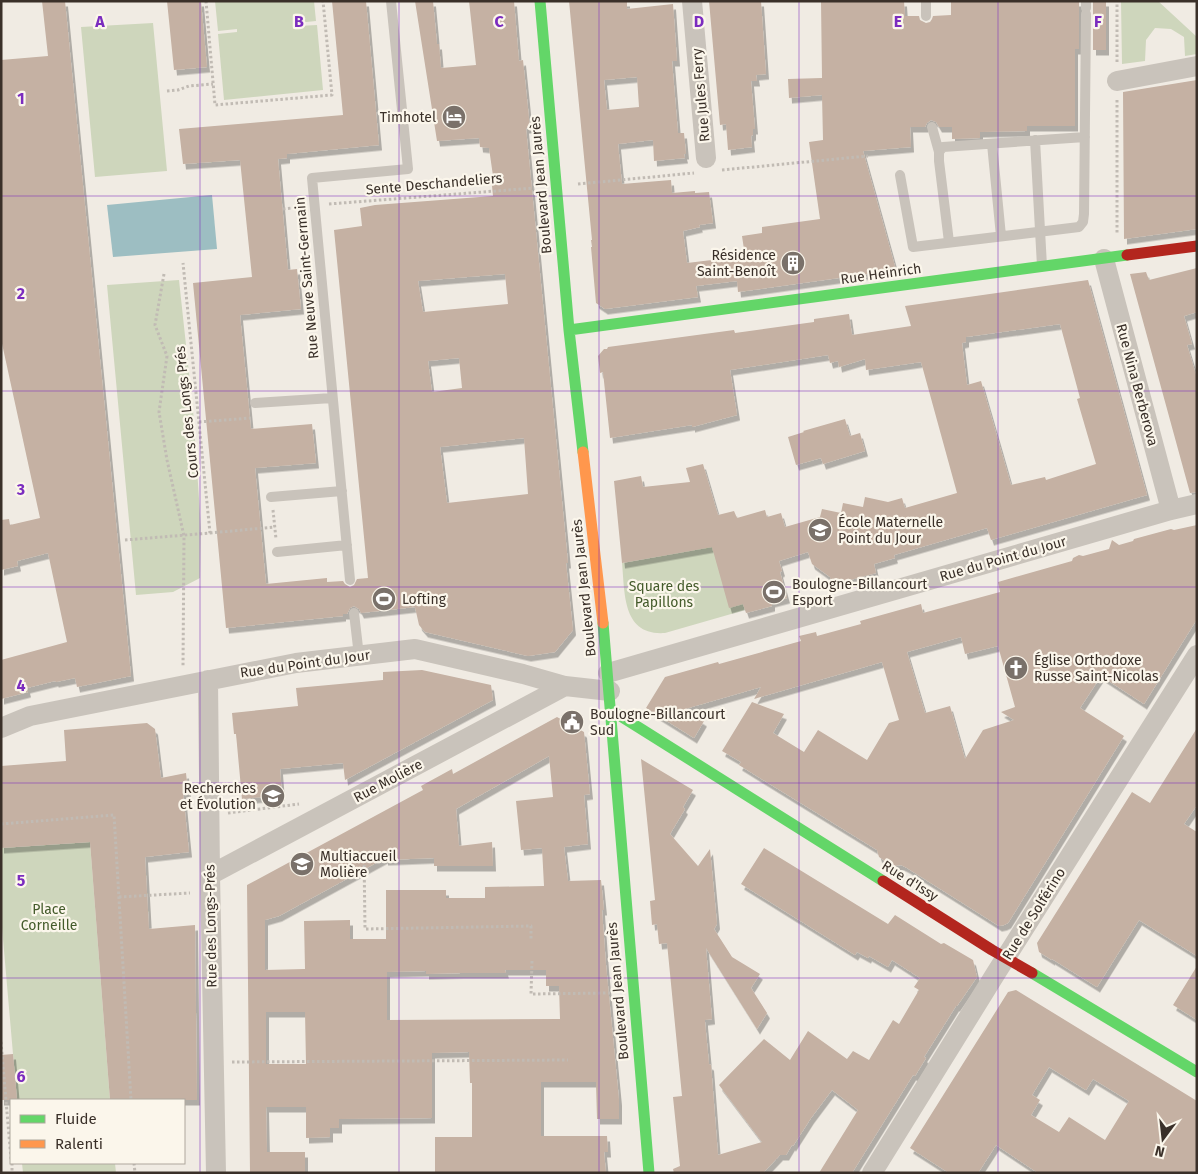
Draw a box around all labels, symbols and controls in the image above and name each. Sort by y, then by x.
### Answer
text: A [94,12,105,31]
text: B [294,12,304,31]
text: C [494,12,504,31]
text: D [694,12,704,31]
text: E [894,12,902,31]
text: F [1094,12,1102,31]
street label: Rue Jules Ferry [688,47,714,143]
text: 1 [17,89,25,108]
hotel icon: Timhotel [441,104,467,130]
place label: Timhotel [380,109,436,126]
street label: Boulevard Jean Jaurès [526,115,555,255]
street label: Sente Deschandeliers [365,170,503,198]
street label: Rue Neuve Saint-Germain [291,196,323,360]
place label: Résidence Saint-Benoît [697,247,777,280]
building icon: Résidence Saint-Benoît [780,250,806,276]
street label: Rue Heinrich [839,260,923,288]
text: 2 [17,284,25,303]
street label: Rue Nina Berberova [1113,322,1161,448]
street label: Cours des Longs Prés [172,345,202,479]
text: 3 [16,480,25,499]
place label: École Maternelle Point du Jour [838,513,943,547]
school or university icon: École Maternelle Point du Jour [807,517,833,543]
street label: Boulevard Jean Jaurès [568,518,600,658]
street label: Rue du Point du Jour [938,533,1069,585]
place label: Boulogne-Billancourt Esport [792,576,928,609]
park label: Square des Papillons [629,578,700,611]
sports icon: Boulogne-Billancourt Esport [761,579,787,605]
sports icon: Lofting [371,586,397,612]
place label: Lofting [402,591,447,608]
street label: Rue du Point du Jour [239,646,372,682]
place label: Église Orthodoxe Russe Saint-Nicolas [1034,651,1159,685]
church icon: Église Orthodoxe Russe Saint-Nicolas [1003,655,1029,681]
text: 4 [16,676,26,695]
place label: Boulogne-Billancourt Sud [590,706,726,739]
public building icon: Boulogne-Billancourt Sud [559,709,585,735]
street label: Rue Molière [351,756,425,806]
place label: Recherches et Évolution [180,780,256,813]
school or university icon: Recherches et Évolution [260,783,286,809]
place label: Multiaccueil Molière [320,848,397,881]
school or university icon: Multiaccueil Molière [289,851,315,877]
street label: Rue d'Issy [879,857,941,905]
street label: Rue des Longs-Prés [201,864,221,988]
street label: Rue de Solférino [999,865,1069,963]
text: 5 [17,871,26,890]
park label: Place Corneille [21,901,77,934]
street label: Boulevard Jean Jaurès [603,921,632,1061]
text: 6 [16,1067,26,1086]
legend [10,1099,185,1164]
text: Fluide [55,1110,97,1128]
north arrow [1138,1114,1188,1164]
text: Ralenti [55,1135,103,1153]
text: N [1153,1142,1166,1160]

